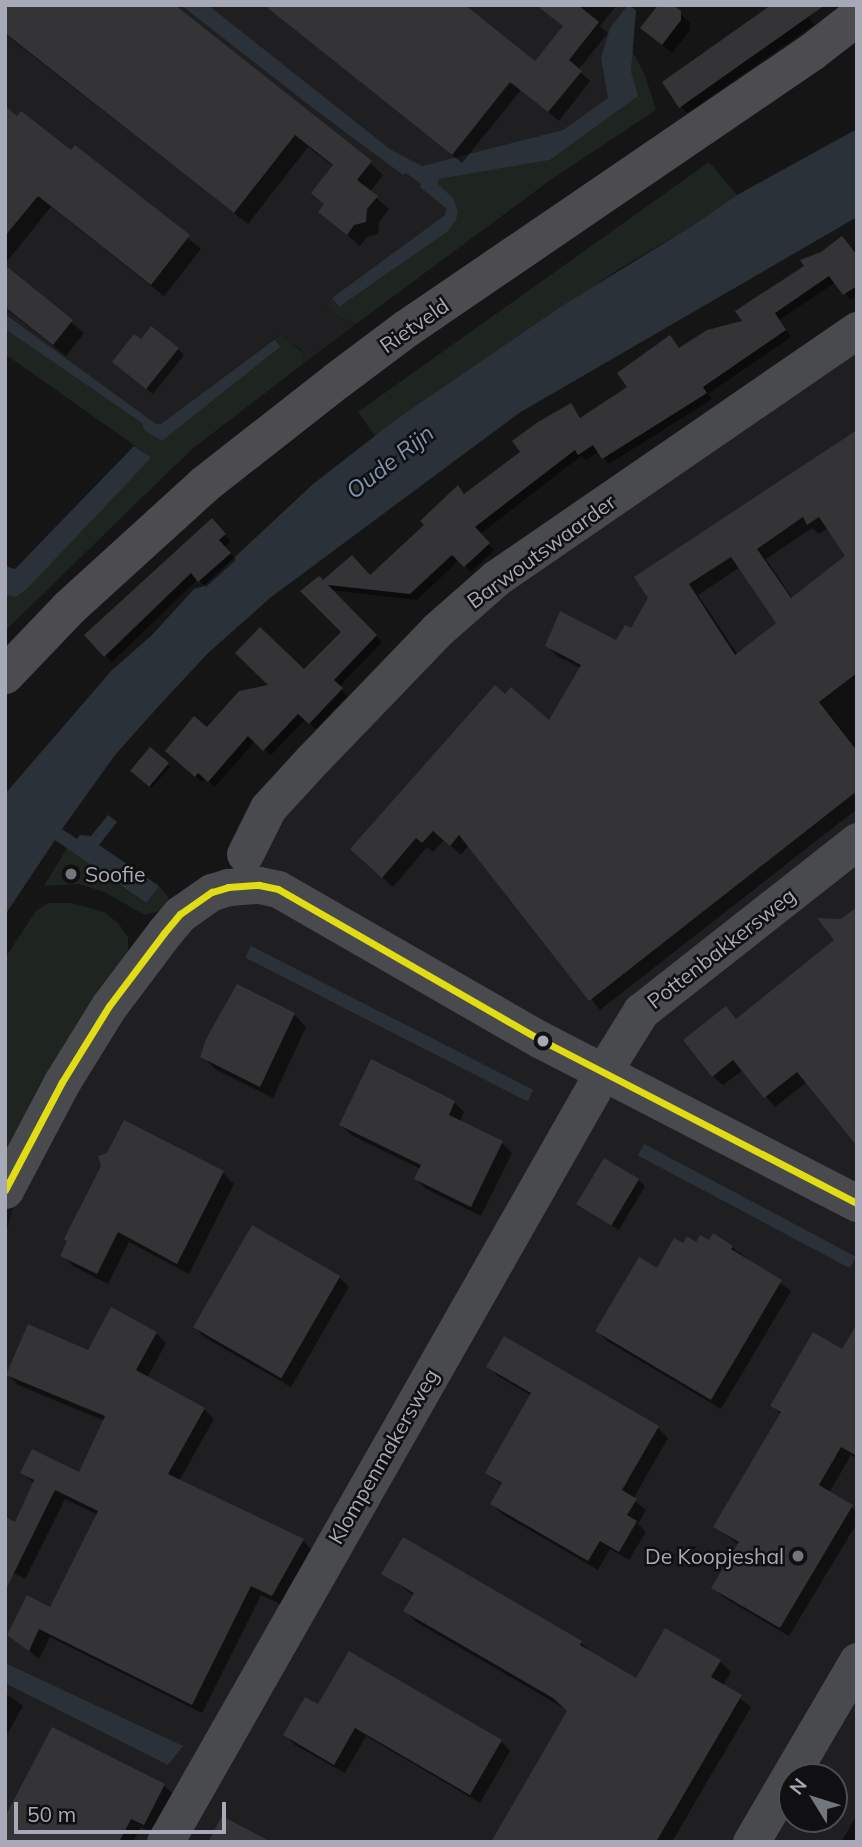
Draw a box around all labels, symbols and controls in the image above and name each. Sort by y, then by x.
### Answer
street label: Rietveld [375,292,453,358]
water label: Oude Rijn [341,419,439,505]
street label: Barwoutswaarder [462,489,620,613]
place label: Soofie [85,861,145,887]
marker: Soofie [63,866,79,882]
street label: Pottenbakkersweg [642,882,800,1014]
unlabelled marker [536,1034,550,1048]
street label: Klompenmakersweg [323,1364,443,1548]
place label: De Koopjeshal [645,1543,784,1569]
marker: De Koopjeshal [790,1548,806,1564]
north arrow [778,1763,848,1833]
text: N [784,1773,812,1799]
scale bar [18,1787,229,1831]
text: 50 m [27,1801,76,1827]

